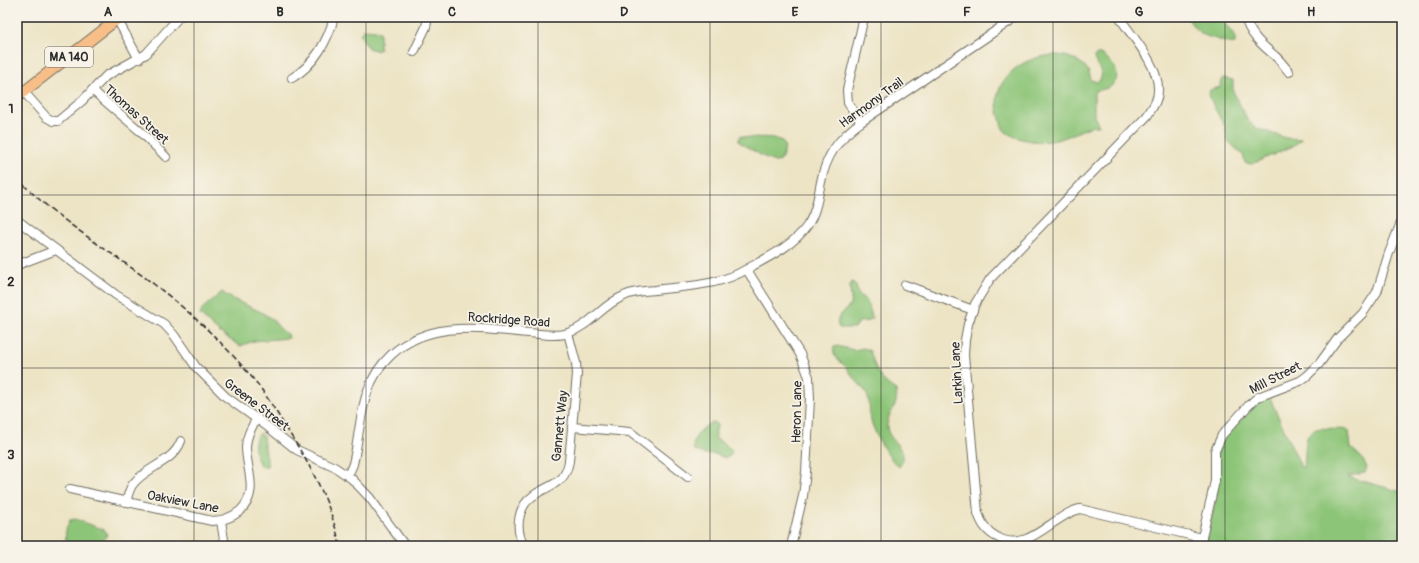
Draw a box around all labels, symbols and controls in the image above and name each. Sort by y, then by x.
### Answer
text: A [104,4,113,20]
text: B [276,4,284,20]
text: C [448,4,456,20]
text: D [620,4,628,20]
text: E [792,4,799,20]
text: F [963,4,971,20]
text: G [1135,4,1144,20]
text: H [1307,4,1315,20]
road number: MA 140 [45,47,93,67]
street label: Harmony Trail [836,74,907,132]
street label: Thomas Street [101,82,172,148]
text: 1 [8,101,14,117]
text: 2 [7,274,15,290]
street label: Rockridge Road [467,309,551,331]
street label: Larkin Lane [947,341,967,405]
street label: Mill Street [1247,358,1305,398]
street label: Greene Street [221,375,293,435]
street label: Heron Lane [788,380,806,443]
street label: Gannett Way [548,389,572,462]
text: 3 [7,447,15,463]
street label: Oakview Lane [146,487,221,517]

